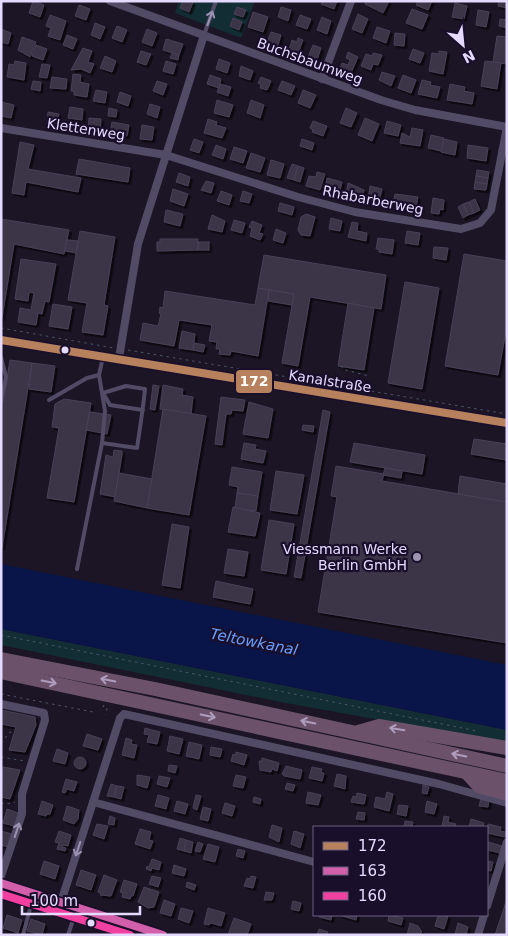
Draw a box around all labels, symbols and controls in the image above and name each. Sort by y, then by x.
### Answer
one-way arrow [206,11,215,26]
north arrow [438,20,488,70]
street label: Buchsbaumweg [255,34,365,88]
text: N [460,47,478,66]
street label: Klettenweg [46,115,126,143]
street label: Rhabarberweg [321,182,425,218]
unlabelled marker [60,345,70,355]
street label: Kanalstraße [288,367,372,395]
line badge: 172 [235,369,273,394]
text: 172 [239,373,269,389]
place label: Viessmann Werke Berlin GmbH [283,541,407,573]
marker: Viessmann Werke Berlin GmbH [411,551,423,563]
water label: Teltowkanal [209,625,300,659]
one-way arrow [100,674,116,684]
one-way arrow [41,678,57,687]
one-way arrow [199,712,215,721]
one-way arrow [300,717,316,726]
one-way arrow [389,724,405,734]
one-way arrow [452,750,468,760]
one-way arrow [12,822,22,838]
legend [313,826,488,916]
text: 172 [358,837,387,855]
one-way arrow [73,840,83,856]
text: 163 [358,862,387,880]
scale bar [22,884,140,916]
text: 160 [358,887,387,905]
text: 100 m [30,892,78,910]
unlabelled marker [86,918,96,928]

